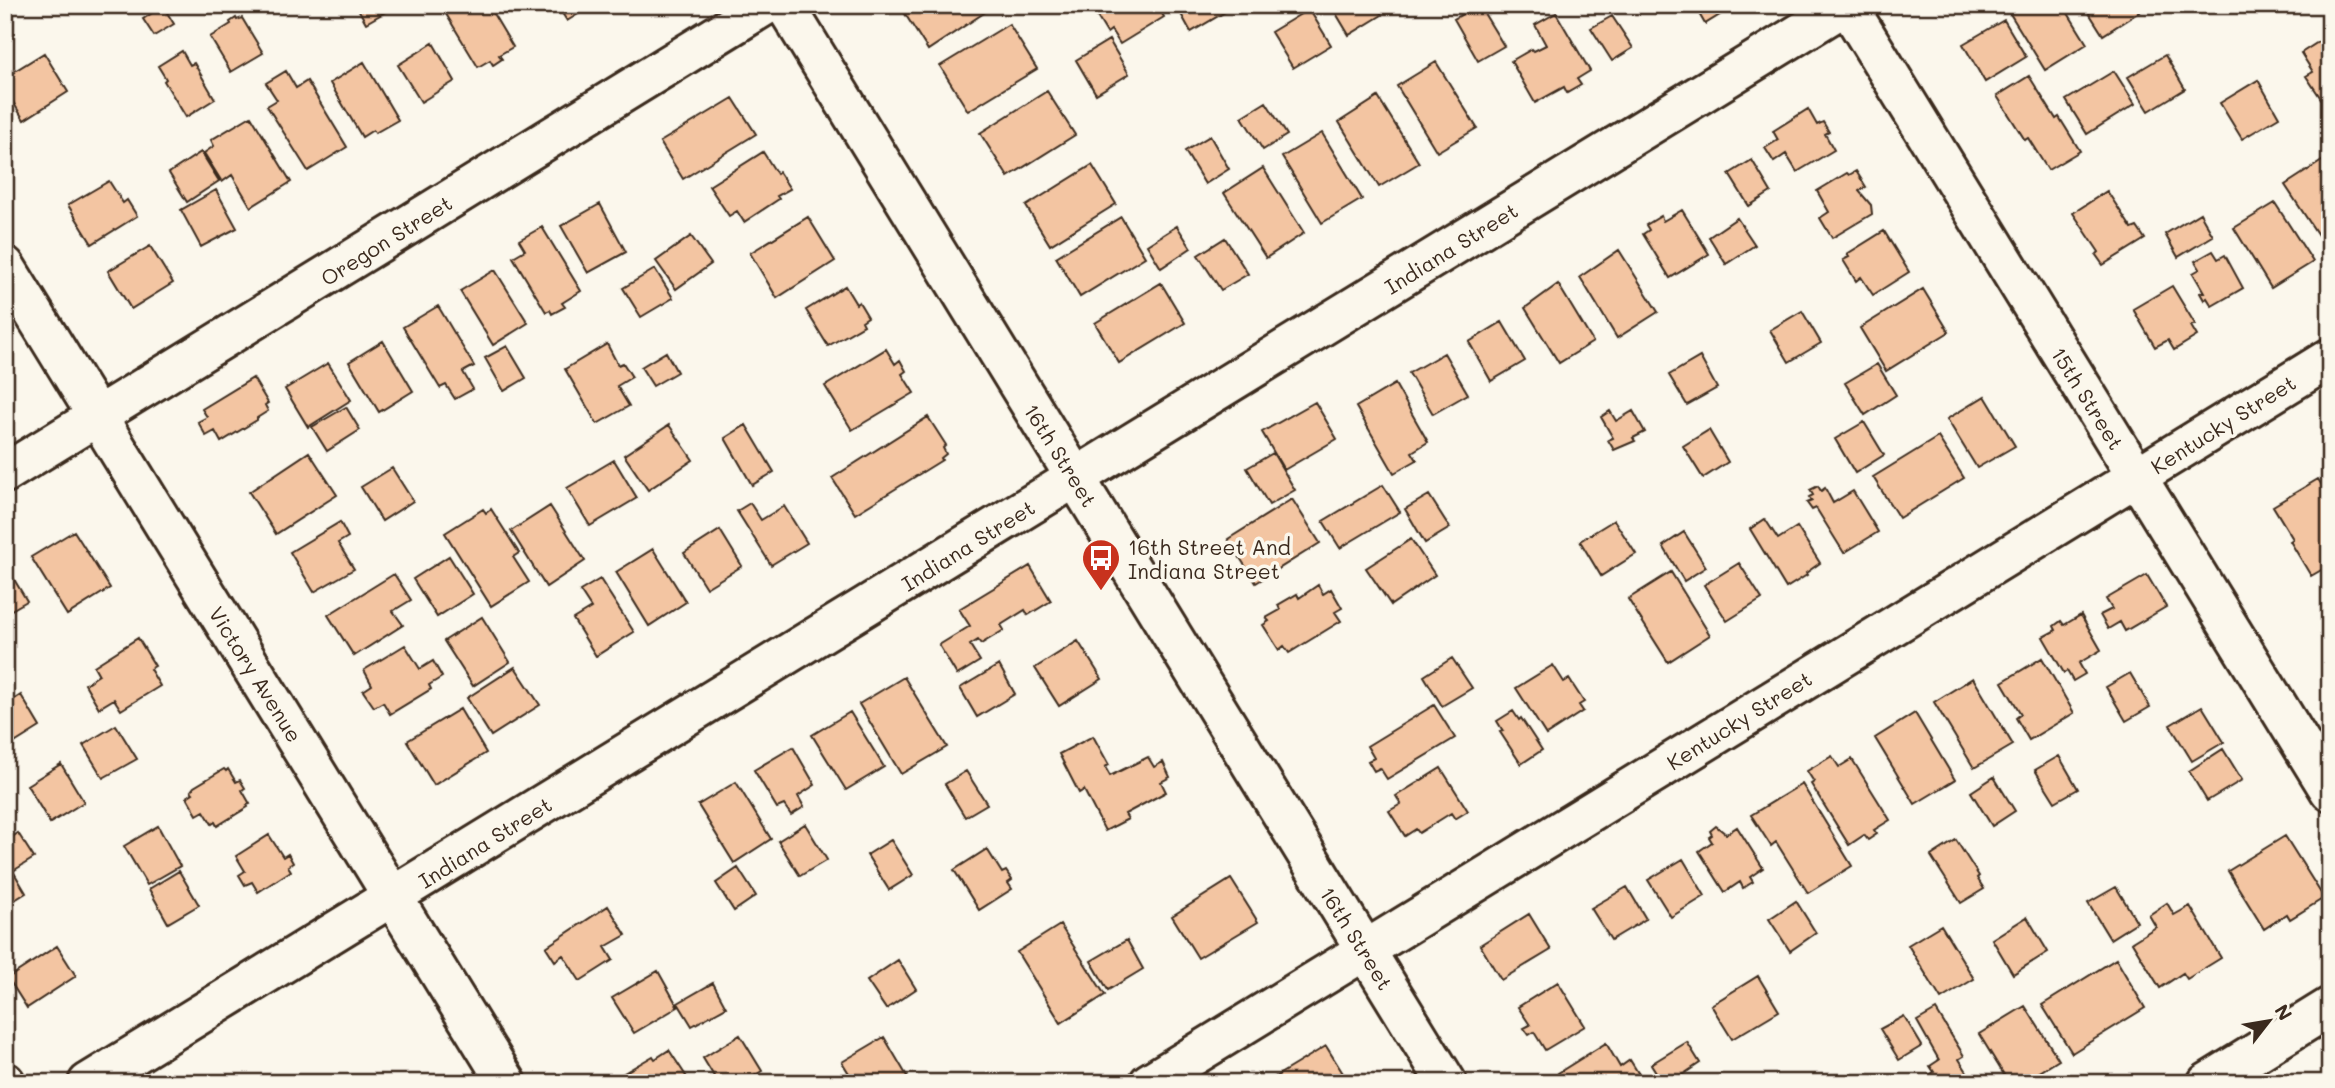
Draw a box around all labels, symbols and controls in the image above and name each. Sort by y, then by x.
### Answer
street label: Oregon Street [315,189,457,291]
street label: Indiana Street [1379,196,1523,300]
street label: 15th Street [2046,342,2130,454]
street label: Kentucky Street [2145,369,2301,479]
street label: 16th Street [1019,398,1103,512]
street label: Indiana Street [896,493,1040,597]
place label: 16th Street And Indiana Street [1128,533,1291,584]
bus stop icon: 16th Street And Indiana Street [1080,537,1122,592]
street label: Victory Avenue [204,601,308,747]
street label: Kentucky Street [1661,665,1817,775]
street label: Indiana Street [413,790,557,894]
street label: 16th Street [1315,881,1399,995]
north arrow [2234,986,2304,1056]
text: N [2270,999,2298,1025]

